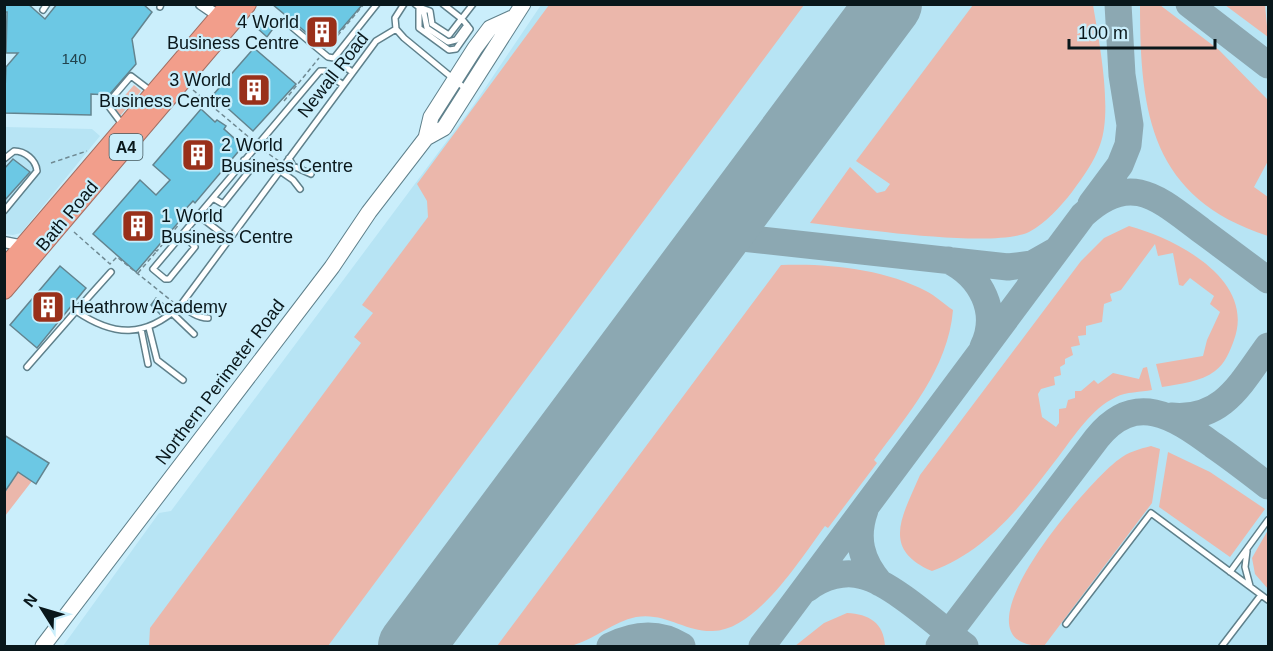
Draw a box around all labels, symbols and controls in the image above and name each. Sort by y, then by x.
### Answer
place label: 4 World Business Centre [167,12,299,53]
scale bar [1069,12,1214,50]
building icon: 4 World Business Centre [304,14,340,50]
text: 100 m [1078,23,1128,43]
street label: Newall Road [294,29,372,121]
house number: 140 [61,50,87,67]
place label: 3 World Business Centre [99,70,231,111]
building icon: 3 World Business Centre [236,72,272,108]
road number: A4 [110,134,142,160]
place label: 2 World Business Centre [221,135,353,176]
building icon: 2 World Business Centre [180,137,216,173]
street label: Bath Road [32,177,102,255]
place label: 1 World Business Centre [161,206,293,247]
building icon: 1 World Business Centre [120,208,156,244]
building icon: Heathrow Academy [30,289,66,325]
street label: Northern Perimeter Road [152,296,288,468]
place label: Heathrow Academy [71,297,227,317]
north arrow [12,579,72,639]
text: N [20,591,41,610]

